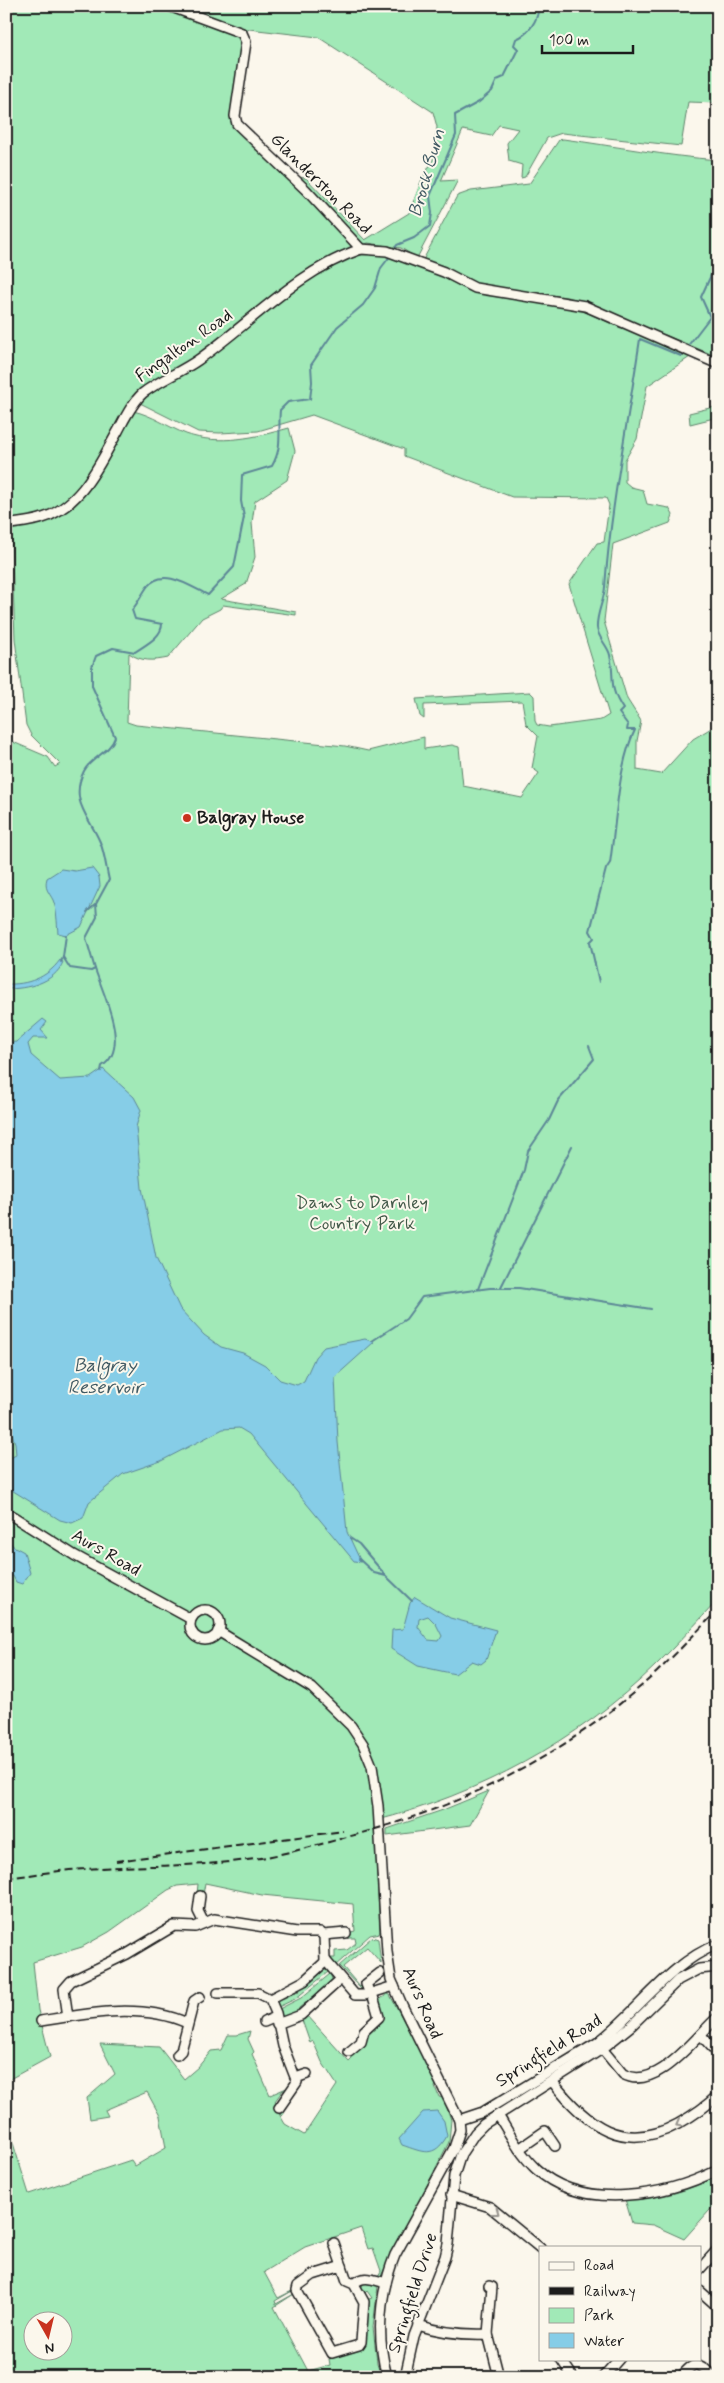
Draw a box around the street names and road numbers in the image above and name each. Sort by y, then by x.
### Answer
street label: Glanderston Road [265,128,377,240]
street label: Fingalton Road [131,304,238,389]
street label: Aurs Road [67,1524,145,1582]
street label: Aurs Road [396,1963,448,2043]
street label: Springfield Road [491,2009,608,2095]
street label: Springfield Drive [382,2230,446,2357]

